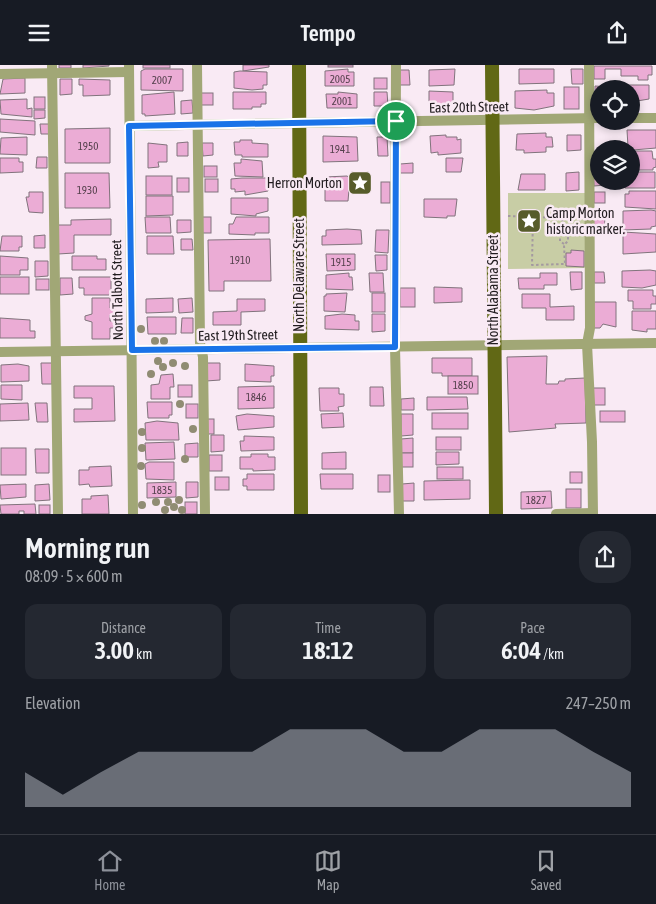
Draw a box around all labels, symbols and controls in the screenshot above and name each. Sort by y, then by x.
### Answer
icon: menu [25,19,53,47]
icon: share [603,19,631,47]
text: Tempo [301,20,355,46]
house number: 2005 [330,73,350,85]
house number: 2007 [152,74,172,86]
map controls [590,80,640,190]
button: locate [590,80,640,130]
house number: 2001 [332,95,352,107]
street label: East 20th Street [429,98,509,116]
pin [375,100,417,142]
icon: arrive [382,107,410,135]
house number: 1950 [78,140,98,152]
button: layers [590,140,640,190]
house number: 1941 [330,143,350,155]
place icon: Herron Morton [347,170,373,196]
place label: Herron Morton [267,175,342,191]
house number: 1930 [77,184,97,196]
place label: Camp Morton historic marker. [546,205,625,237]
place icon: Camp Morton historic marker. [516,208,542,234]
street label: North Delaware Street [291,218,307,332]
street label: North Alabama Street [485,234,501,346]
street label: North Talbott Street [108,239,126,341]
house number: 1910 [230,254,250,266]
house number: 1915 [331,256,351,268]
street label: East 19th Street [198,326,278,344]
house number: 1850 [453,379,473,391]
house number: 1846 [246,391,266,403]
house number: 1835 [152,484,172,496]
house number: 1827 [526,494,546,506]
button: share [579,531,631,583]
text: Morning run [25,532,150,564]
text: 08:09 · 5 × 600 m [25,567,123,585]
text: Distance [101,620,146,636]
text: Time [315,620,341,636]
text: Pace [520,620,545,636]
text: 3.00 [94,636,134,664]
text: 18:12 [302,636,354,664]
text: 6:04 [501,636,541,664]
text: km [134,646,152,662]
text: /km [541,646,564,662]
text: Elevation [25,694,80,712]
text: 247–250 m [566,694,631,712]
tab: Home [94,847,125,893]
tab: Map [314,847,342,893]
tab: Saved [531,847,562,893]

